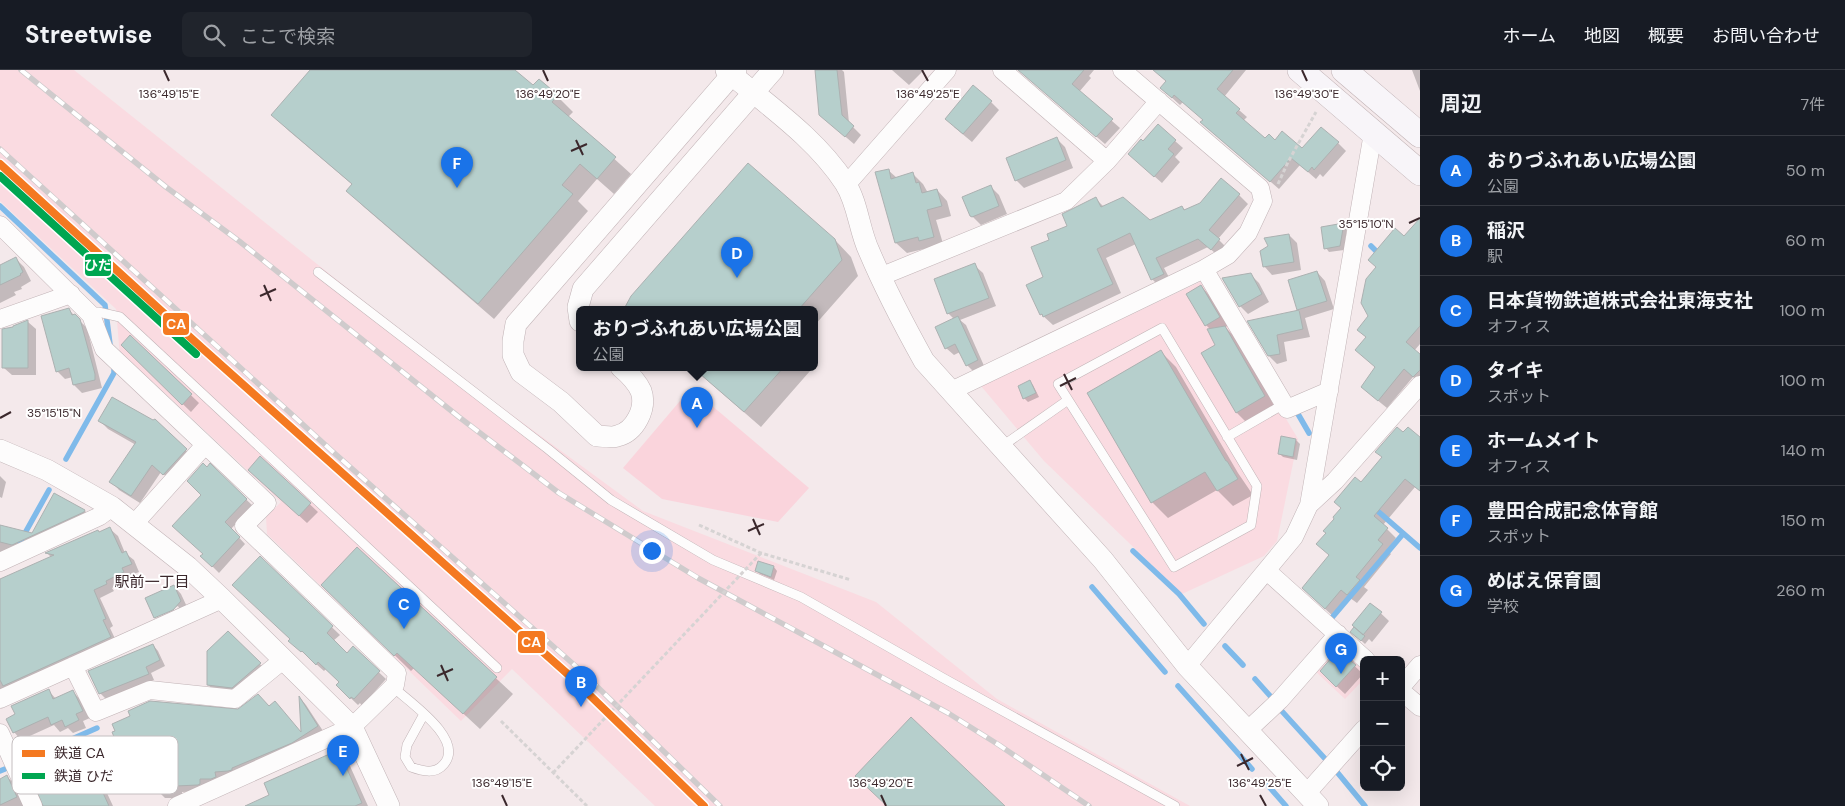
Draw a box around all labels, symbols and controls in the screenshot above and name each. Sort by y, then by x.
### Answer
search box [182,12,532,57]
text: Streetwise [25,19,152,50]
icon: search [200,21,228,49]
text: ここで検索 [240,24,335,49]
text: ホーム [1503,24,1556,48]
text: 地図 [1584,24,1620,48]
text: 概要 [1648,24,1684,48]
text: お問い合わせ [1712,24,1820,48]
text: 136°49'15"E [139,86,199,102]
text: 136°49'20"E [516,86,580,102]
text: 136°49'25"E [896,86,960,102]
text: 136°49'30"E [1275,86,1340,102]
text: 周辺 [1440,90,1482,118]
text: 7件 [1800,94,1825,115]
pin: F [441,147,473,188]
text: おりづふれあい広場公園 [1487,148,1696,173]
text: A [1450,160,1462,181]
text: 50 m [1786,160,1825,181]
text: 公園 [1487,176,1519,197]
text: 35°15'10"N [1338,216,1394,232]
text: 稲沢 [1487,218,1525,243]
text: B [1451,230,1461,251]
text: 60 m [1785,230,1825,251]
pin: D [721,237,753,278]
text: 駅 [1487,246,1503,267]
line badge: ひだ [84,253,112,277]
text: ひだ [84,256,112,274]
text: 日本貨物鉄道株式会社東海支社 [1487,288,1753,313]
text: C [1450,300,1462,321]
text: 100 m [1780,300,1825,321]
popup [576,306,818,371]
line badge: CA [162,312,190,336]
text: CA [166,315,186,333]
text: おりづふれあい広場公園 [592,316,802,341]
text: オフィス [1487,316,1551,337]
text: 公園 [592,344,625,365]
text: タイキ [1487,358,1544,383]
text: D [1450,370,1462,391]
text: 100 m [1780,370,1825,391]
text: スポット [1487,386,1551,407]
pin: A [681,387,713,428]
text: 35°15'15"N [27,405,81,421]
text: ホームメイト [1487,428,1600,453]
text: E [1451,440,1461,461]
text: 140 m [1781,440,1825,461]
text: オフィス [1487,456,1551,477]
text: 豊田合成記念体育館 [1487,498,1658,523]
text: F [1452,510,1460,531]
text: 150 m [1781,510,1825,531]
text: スポット [1487,526,1551,547]
your location [639,538,665,564]
text: めばえ保育園 [1487,568,1601,593]
district label: 駅前一丁目 [114,572,190,592]
text: G [1450,580,1462,601]
text: 260 m [1776,580,1825,601]
pin: C [388,588,420,629]
text: 学校 [1487,596,1519,617]
line badge: CA [517,630,546,654]
text: CA [521,633,541,651]
pin: G [1325,633,1357,674]
map controls [1360,656,1405,791]
button: + [1360,656,1405,701]
pin: B [565,666,597,707]
button: − [1360,701,1405,746]
pin: E [327,735,359,776]
legend [12,736,178,794]
text: 鉄道 CA [54,744,105,762]
button: locate [1360,746,1405,791]
text: 鉄道 ひだ [54,767,114,785]
text: 136°49'15"E [472,775,532,791]
text: 136°49'20"E [849,775,913,791]
text: 136°49'25"E [1228,775,1292,791]

